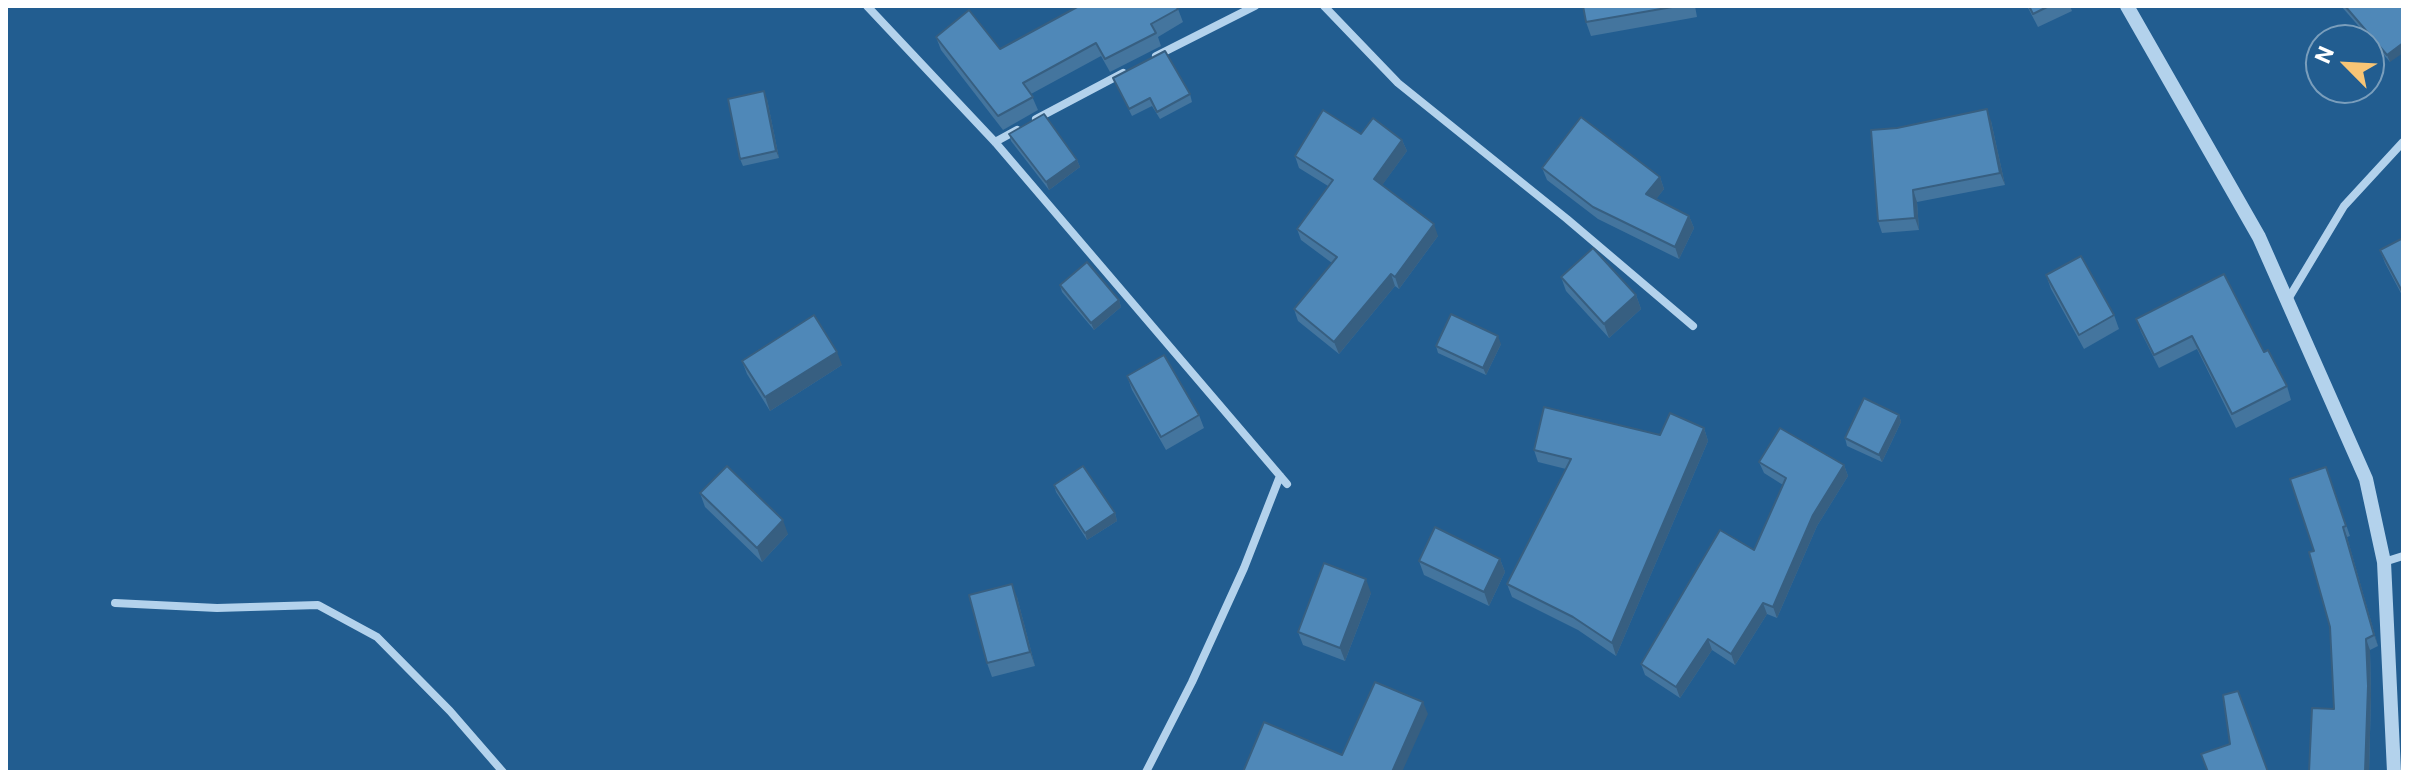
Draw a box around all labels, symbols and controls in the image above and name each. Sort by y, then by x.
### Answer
north arrow [2305,24,2385,104]
text: N [2310,43,2339,67]

